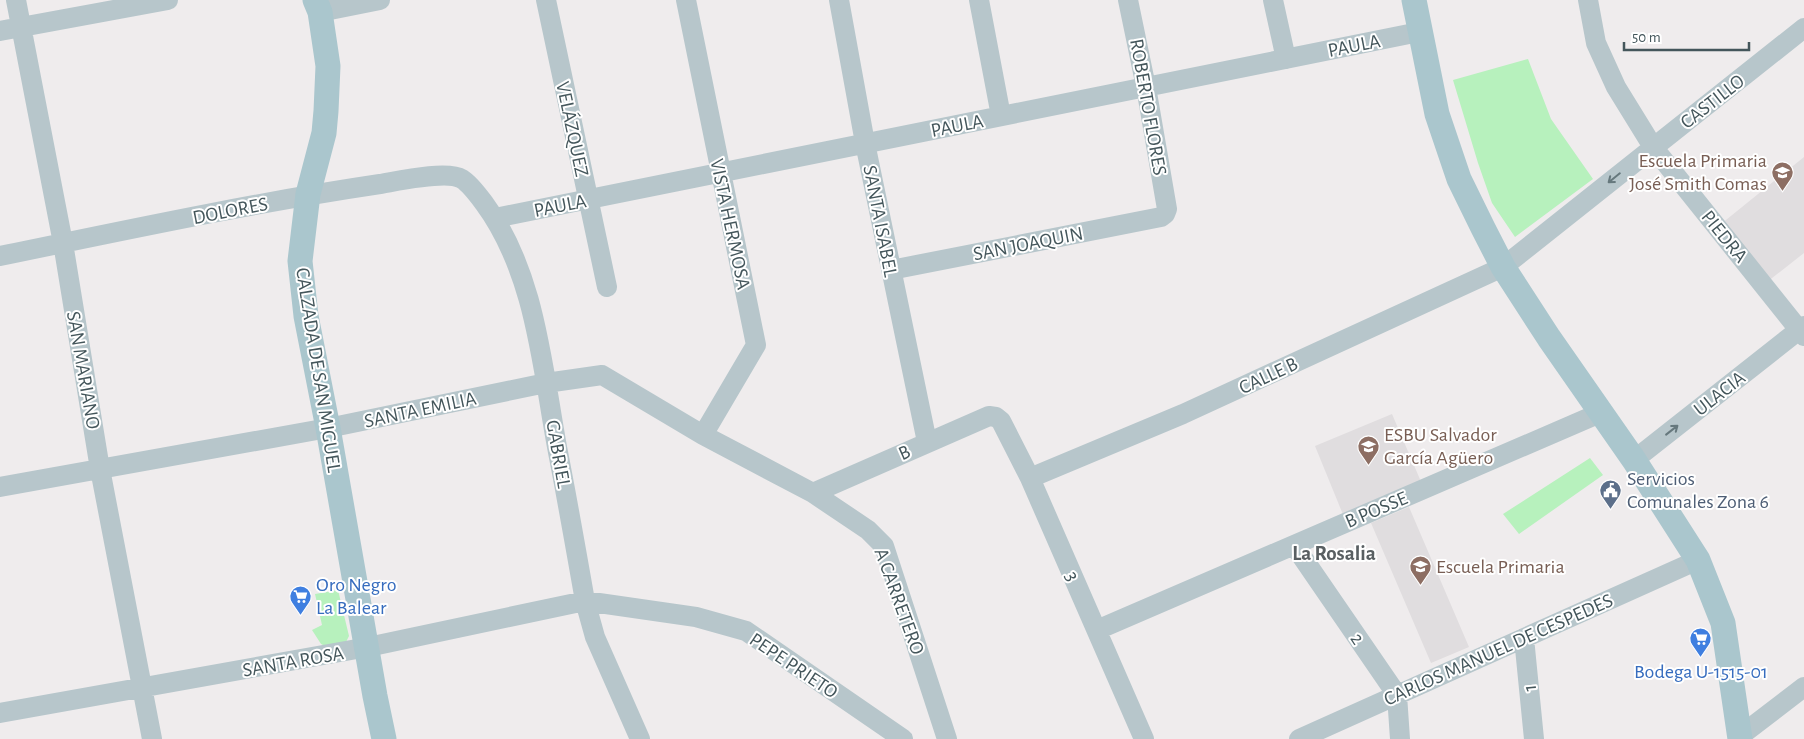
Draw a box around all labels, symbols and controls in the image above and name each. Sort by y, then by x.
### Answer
scale bar [1624,20,1749,52]
text: 50 m [1632,30,1661,45]
street label: PAULA [1326,31,1383,61]
street label: ROBERTO FLORES [1126,37,1170,177]
street label: CASTILLO [1677,71,1748,133]
street label: VELÁZQUEZ [552,80,593,179]
street label: PAULA [929,111,986,141]
place label: Escuela Primaria José Smith Comas [1629,151,1767,194]
street label: VISTA HERMOSA [706,157,754,292]
school or university icon: Escuela Primaria José Smith Comas [1771,160,1795,191]
street label: SANTA ISABEL [859,164,901,279]
one-way arrow [1608,172,1621,183]
street label: PAULA [532,191,589,221]
street label: DOLORES [191,194,269,228]
street label: PIEDRA [1697,207,1751,267]
street label: SAN JOAQUIN [971,223,1085,264]
street label: CALZADA DE SAN MIGUEL [292,266,344,475]
street label: SAN MARIANO [63,310,103,431]
street label: CALLE B [1236,354,1301,398]
street label: ULACIA [1690,367,1750,420]
street label: SANTA EMILIA [362,388,478,432]
street label: GABRIEL [542,419,574,490]
one-way arrow [1665,424,1678,435]
place label: ESBU Salvador García Agüero [1384,425,1497,468]
school or university icon: ESBU Salvador García Agüero [1356,434,1380,465]
street label: B [895,442,913,464]
place label: Servicios Comunales Zona 6 [1627,469,1769,512]
public building icon: Servicios Comunales Zona 6 [1599,478,1623,509]
street label: B POSSE [1342,488,1411,532]
district label: La Rosalia [1292,543,1376,564]
street label: A CARRETERO [871,545,928,657]
school or university icon: Escuela Primaria [1408,554,1432,585]
place label: Escuela Primaria [1436,557,1565,577]
street label: 3 [1061,569,1083,584]
place label: Oro Negro La Balear [316,575,397,618]
supermarket icon: Oro Negro La Balear [288,584,312,615]
street label: CARLOS MANUEL DE CESPEDES [1381,590,1616,710]
supermarket icon: Bodega U-1515-01 [1689,627,1713,658]
street label: PEPE PRIETO [746,629,841,703]
street label: 2 [1346,629,1368,648]
street label: SANTA ROSA [241,643,346,681]
place label: Bodega U-1515-01 [1634,662,1768,682]
street label: 1 [1520,683,1540,692]

